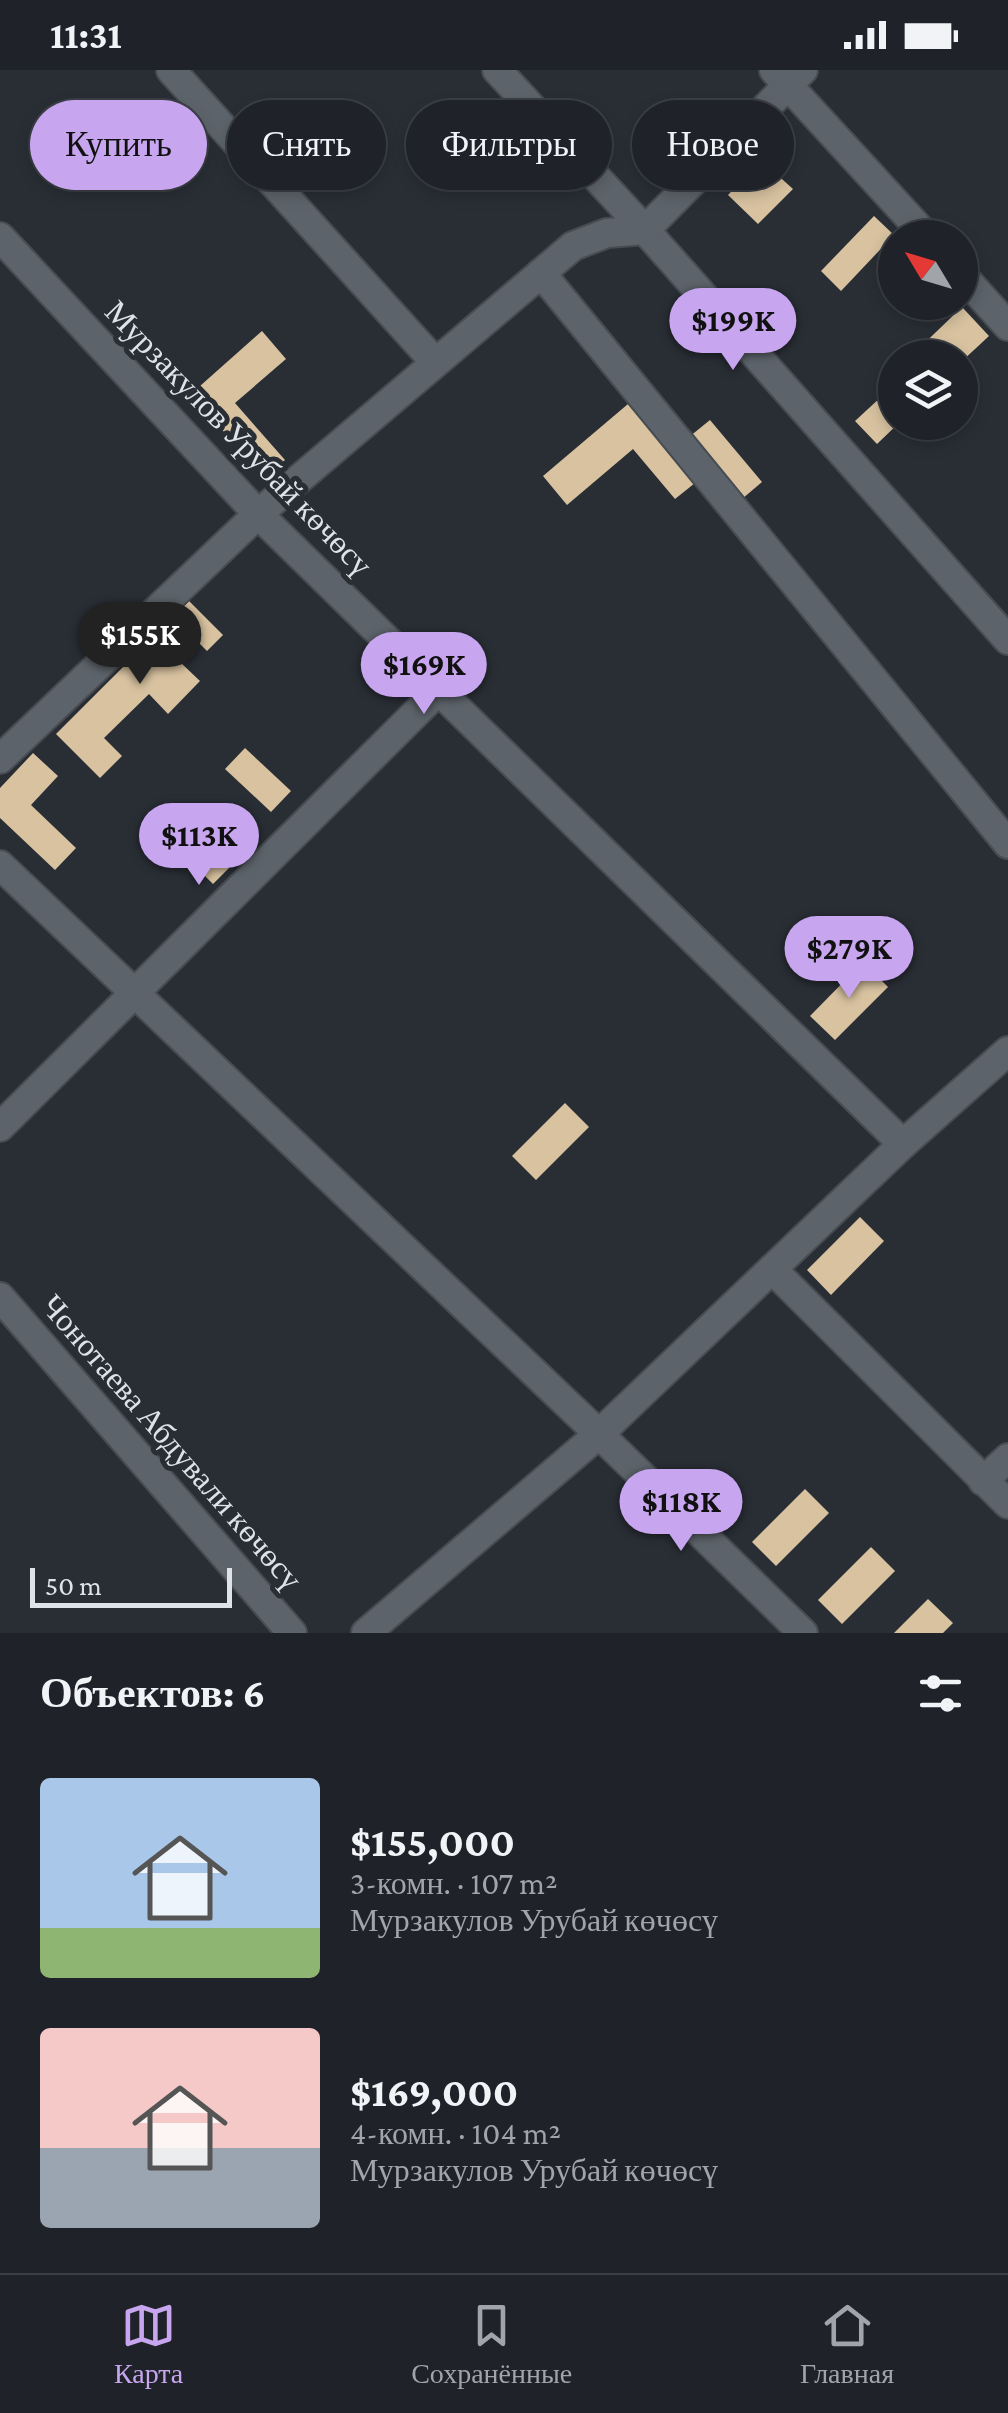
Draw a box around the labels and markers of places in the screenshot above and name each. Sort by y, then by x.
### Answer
pin: $199K [663,288,803,373]
pin: $155K [70,602,210,687]
pin: $169K [354,632,494,717]
pin: $113K [129,803,269,888]
pin: $279K [779,916,919,1001]
pin: $118K [611,1469,751,1554]

